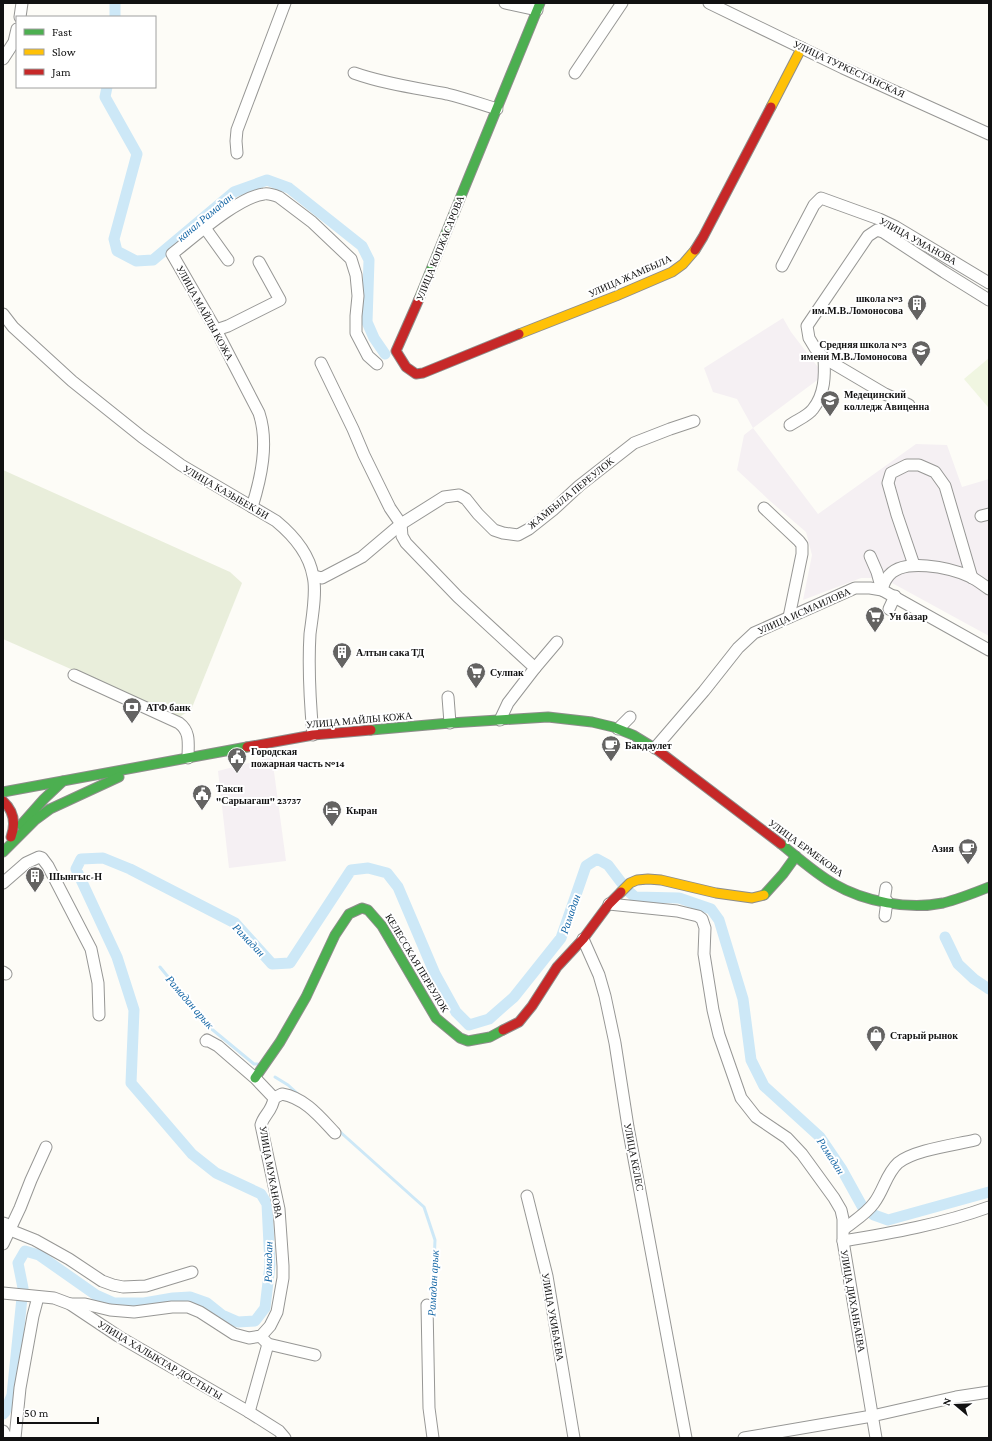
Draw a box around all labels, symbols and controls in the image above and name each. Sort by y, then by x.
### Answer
legend [16,16,156,88]
text: Fast [52,25,73,39]
street label: УЛИЦА ТУРКЕСТАНСКАЯ [791,38,907,100]
text: Slow [52,45,76,59]
text: Jam [51,65,71,79]
water label: канал Рамадан [175,190,236,244]
street label: УЛИЦА КОПЖАСАРОВА [414,193,466,302]
street label: УЛИЦА УМАНОВА [877,215,959,267]
street label: УЛИЦА ЖАМБЫЛА [587,252,674,299]
street label: УЛИЦА МАЙЛЫ КОЖА [174,264,236,363]
place label: школа №3 им.М.В.Ломоносова [812,293,903,316]
building icon: школа №3 им.М.В.Ломоносова [906,293,928,321]
place label: Средняя школа №3 имени М.В.Ломоносова [801,339,907,362]
school or university icon: Средняя школа №3 имени М.В.Ломоносова [910,339,932,367]
school or university icon: Медецинский колледж Авиценна [819,389,841,417]
place label: Медецинский колледж Авиценна [844,389,929,412]
street label: ЖАМБЫЛА ПЕРЕУЛОК [526,455,616,531]
street label: УЛИЦА КАЗЫБЕК БИ [181,463,271,521]
street label: УЛИЦА ИСМАИЛОВА [756,585,853,637]
supermarket icon: Ун базар [864,605,886,633]
place label: Ун базар [889,611,928,622]
building icon: Алтын сака ТД [331,641,353,669]
place label: Алтын сака ТД [356,647,424,658]
supermarket icon: Сулпак [465,661,487,689]
place label: Сулпак [490,667,524,678]
bank icon: АТФ банк [121,696,143,724]
place label: АТФ банк [146,702,191,713]
street label: УЛИЦА МАЙЛЫ КОЖА [305,710,413,730]
cafe icon: Бакдаулет [600,734,622,762]
place label: Бакдаулет [625,740,672,751]
public building icon: Городская пожарная часть №14 [226,746,248,774]
place label: Городская пожарная часть №14 [251,746,345,769]
public building icon: Такси "Сарыагаш" 23737 [191,783,213,811]
place label: Такси "Сарыагаш" 23737 [216,783,301,806]
hotel icon: Кыран [321,799,343,827]
place label: Кыран [346,805,378,816]
street label: УЛИЦА ЕРМЕКОВА [766,817,846,879]
cafe icon: Азия [957,837,979,865]
place label: Азия [932,843,955,854]
building icon: Шынгыс-Н [24,865,46,893]
place label: Шынгыс-Н [49,871,102,882]
water label: Рамадан [557,892,582,936]
street label: КЕЛЕССКАЯ ПЕРЕУЛОК [383,912,451,1015]
water label: Рамадан [230,920,268,959]
water label: Рамадан арык [163,972,217,1032]
shop icon: Старый рынок [865,1024,887,1052]
place label: Старый рынок [890,1030,958,1041]
street label: УЛИЦА КЕЛЕС [622,1122,646,1192]
street label: УЛИЦА МУКАНОВА [257,1125,285,1220]
water label: Рамадан [814,1135,847,1177]
water label: Рамадан [262,1241,274,1284]
water label: Рамадан арык [425,1249,441,1318]
street label: УЛИЦА ДИХАНБАЕВА [839,1249,868,1354]
street label: УЛИЦА УКИБАЕВА [540,1272,566,1363]
street label: УЛИЦА ХАЛЫКТАР ДОСТЫГЫ [96,1318,224,1402]
north arrow [936,1385,976,1425]
text: N [940,1396,954,1407]
scale bar [18,1399,98,1425]
text: 50 m [24,1406,49,1420]

